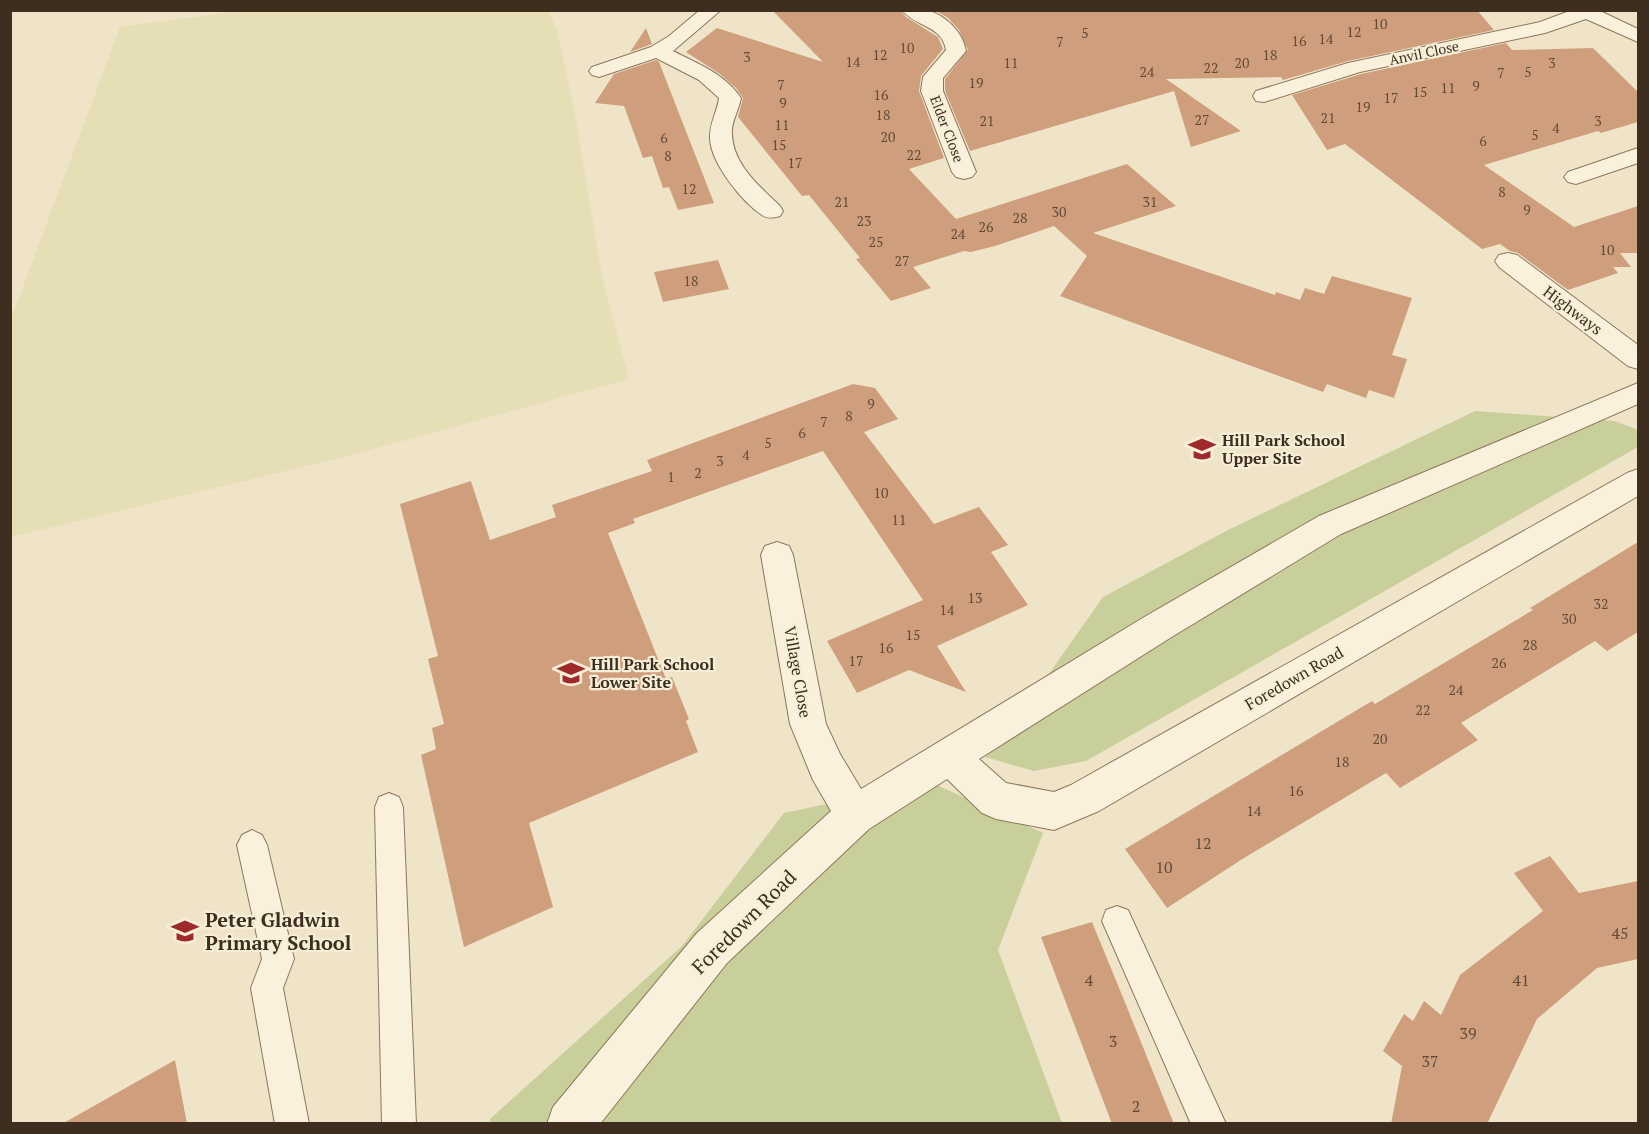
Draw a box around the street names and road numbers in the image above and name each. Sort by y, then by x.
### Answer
street label: Anvil Close [1387,36,1461,69]
street label: Elder Close [926,93,969,165]
street label: Highways [1539,280,1607,340]
street label: Village Close [779,624,817,720]
street label: Foredown Road [1241,641,1347,715]
street label: Foredown Road [685,863,802,980]

